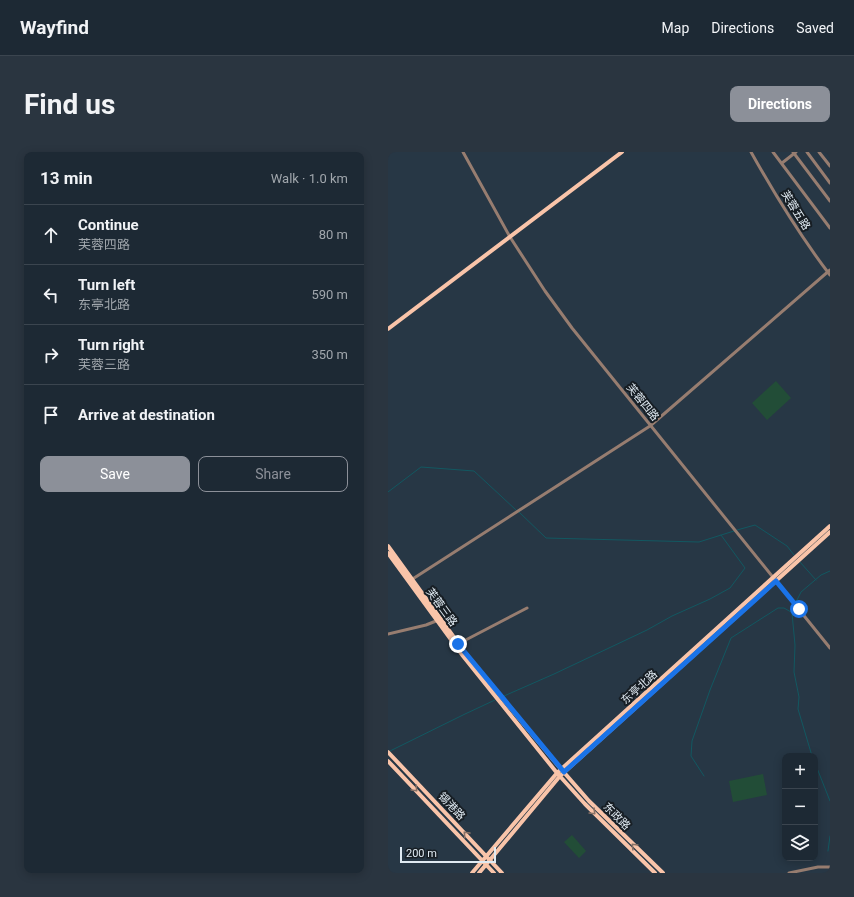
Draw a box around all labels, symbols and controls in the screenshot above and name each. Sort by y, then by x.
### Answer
text: Wayfind [20,16,89,39]
text: Map [662,20,689,36]
text: Directions [711,20,774,36]
text: Saved [796,20,834,36]
button: Directions [730,86,830,122]
text: Find us [24,88,115,121]
text: 13 min [40,168,93,188]
text: Walk · 1.0 km [271,171,348,186]
street label: 芙蓉五路 [778,188,813,232]
text: Continue [78,216,139,234]
icon: ahead [40,224,62,246]
text: 80 m [319,227,348,242]
text: 芙蓉四路 [78,237,130,252]
text: Turn left [78,276,135,294]
icon: left [40,284,62,306]
text: 590 m [311,287,348,302]
text: 东亭北路 [78,297,130,312]
text: Turn right [78,336,144,354]
icon: right [40,344,62,366]
text: 350 m [311,347,348,362]
text: 芙蓉三路 [78,357,130,372]
street label: 芙蓉四路 [624,381,662,424]
icon: arrive [40,404,62,426]
text: Arrive at destination [78,406,215,424]
button: Save [40,456,190,492]
button: Share [198,456,348,492]
street label: 芙蓉三路 [423,586,460,629]
route start [790,600,808,618]
route end [449,635,467,653]
street label: 东亭北路 [619,668,660,707]
map controls [782,753,818,861]
button: + [782,753,818,789]
one-way arrow [410,784,418,792]
button: − [782,789,818,825]
street label: 锡港路 [436,790,468,823]
street label: 东政路 [600,800,633,833]
one-way arrow [588,807,596,815]
button: layers [782,825,818,861]
one-way arrow [464,832,471,839]
one-way arrow [631,843,639,851]
scale bar [400,845,496,864]
text: 200 m [406,847,437,860]

